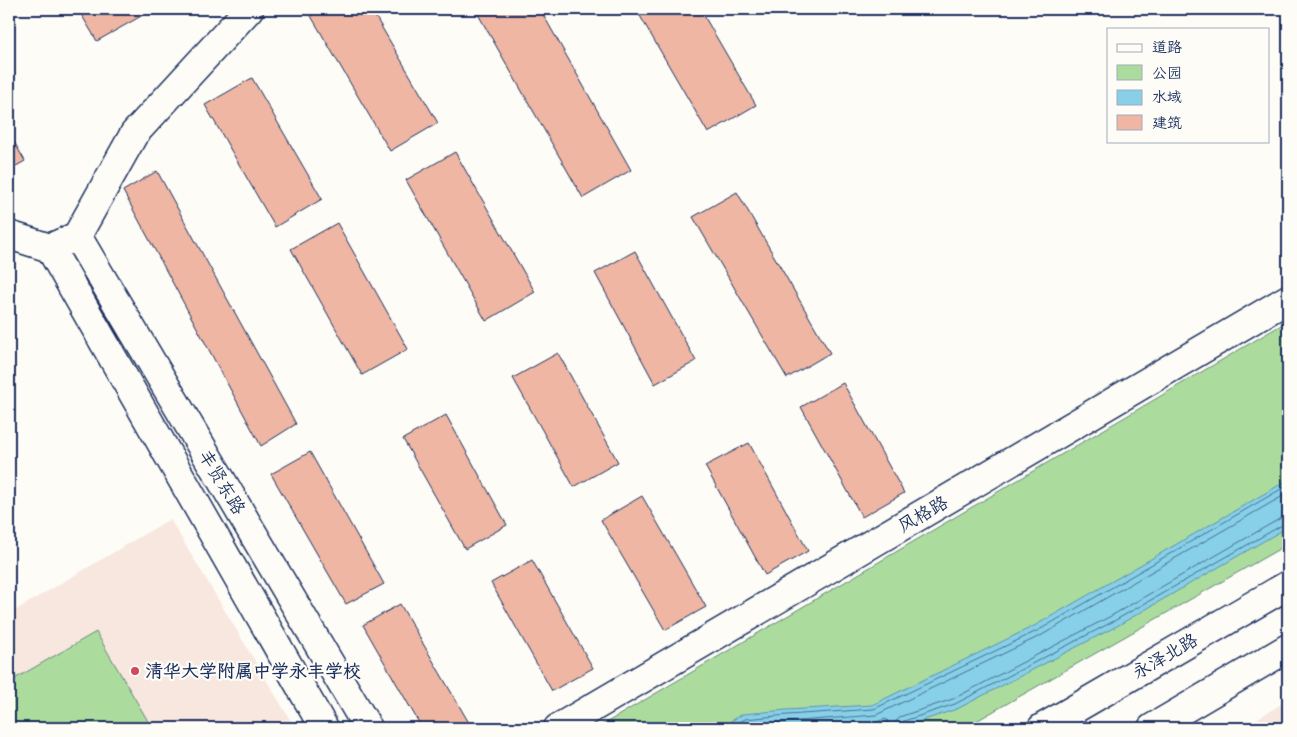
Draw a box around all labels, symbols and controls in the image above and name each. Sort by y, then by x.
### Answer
legend [1107,28,1270,142]
text: 道路 [1152,34,1182,60]
text: 公园 [1152,60,1182,86]
text: 水域 [1152,84,1182,110]
text: 建筑 [1152,110,1182,136]
street label: 丰贤东路 [190,443,254,521]
street label: 风格路 [892,487,954,541]
street label: 永泽北路 [1126,624,1204,688]
place label: 清华大学附属中学永丰学校 [145,655,361,687]
marker: 清华大学附属中学永丰学校 [129,665,141,677]

